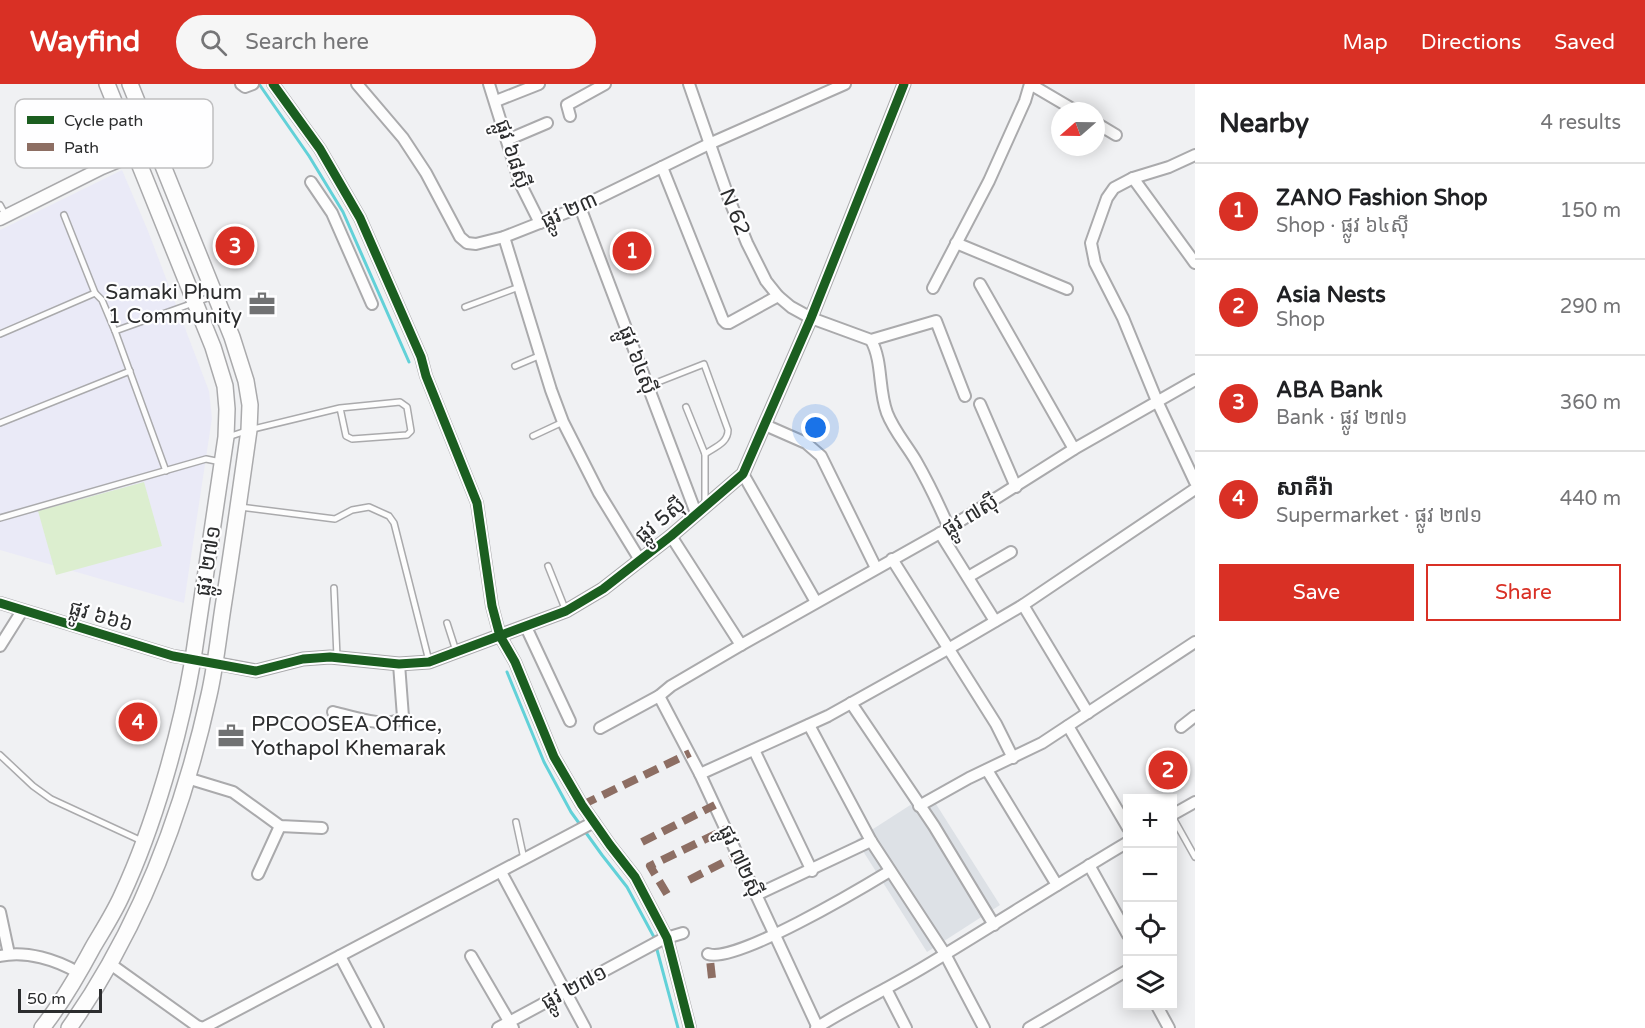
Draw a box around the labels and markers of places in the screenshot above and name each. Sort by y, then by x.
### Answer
pin: 3 [216,224,254,268]
pin: 1 [612,228,652,274]
place label: Samaki Phum 1 Community [105,280,242,329]
office icon: Samaki Phum 1 Community [247,289,277,319]
pin: 4 [118,700,158,744]
place label: PPCOOSEA Office, Yothapol Khemarak [251,712,446,761]
office icon: PPCOOSEA Office, Yothapol Khemarak [216,721,246,751]
pin: 2 [1148,748,1188,792]

